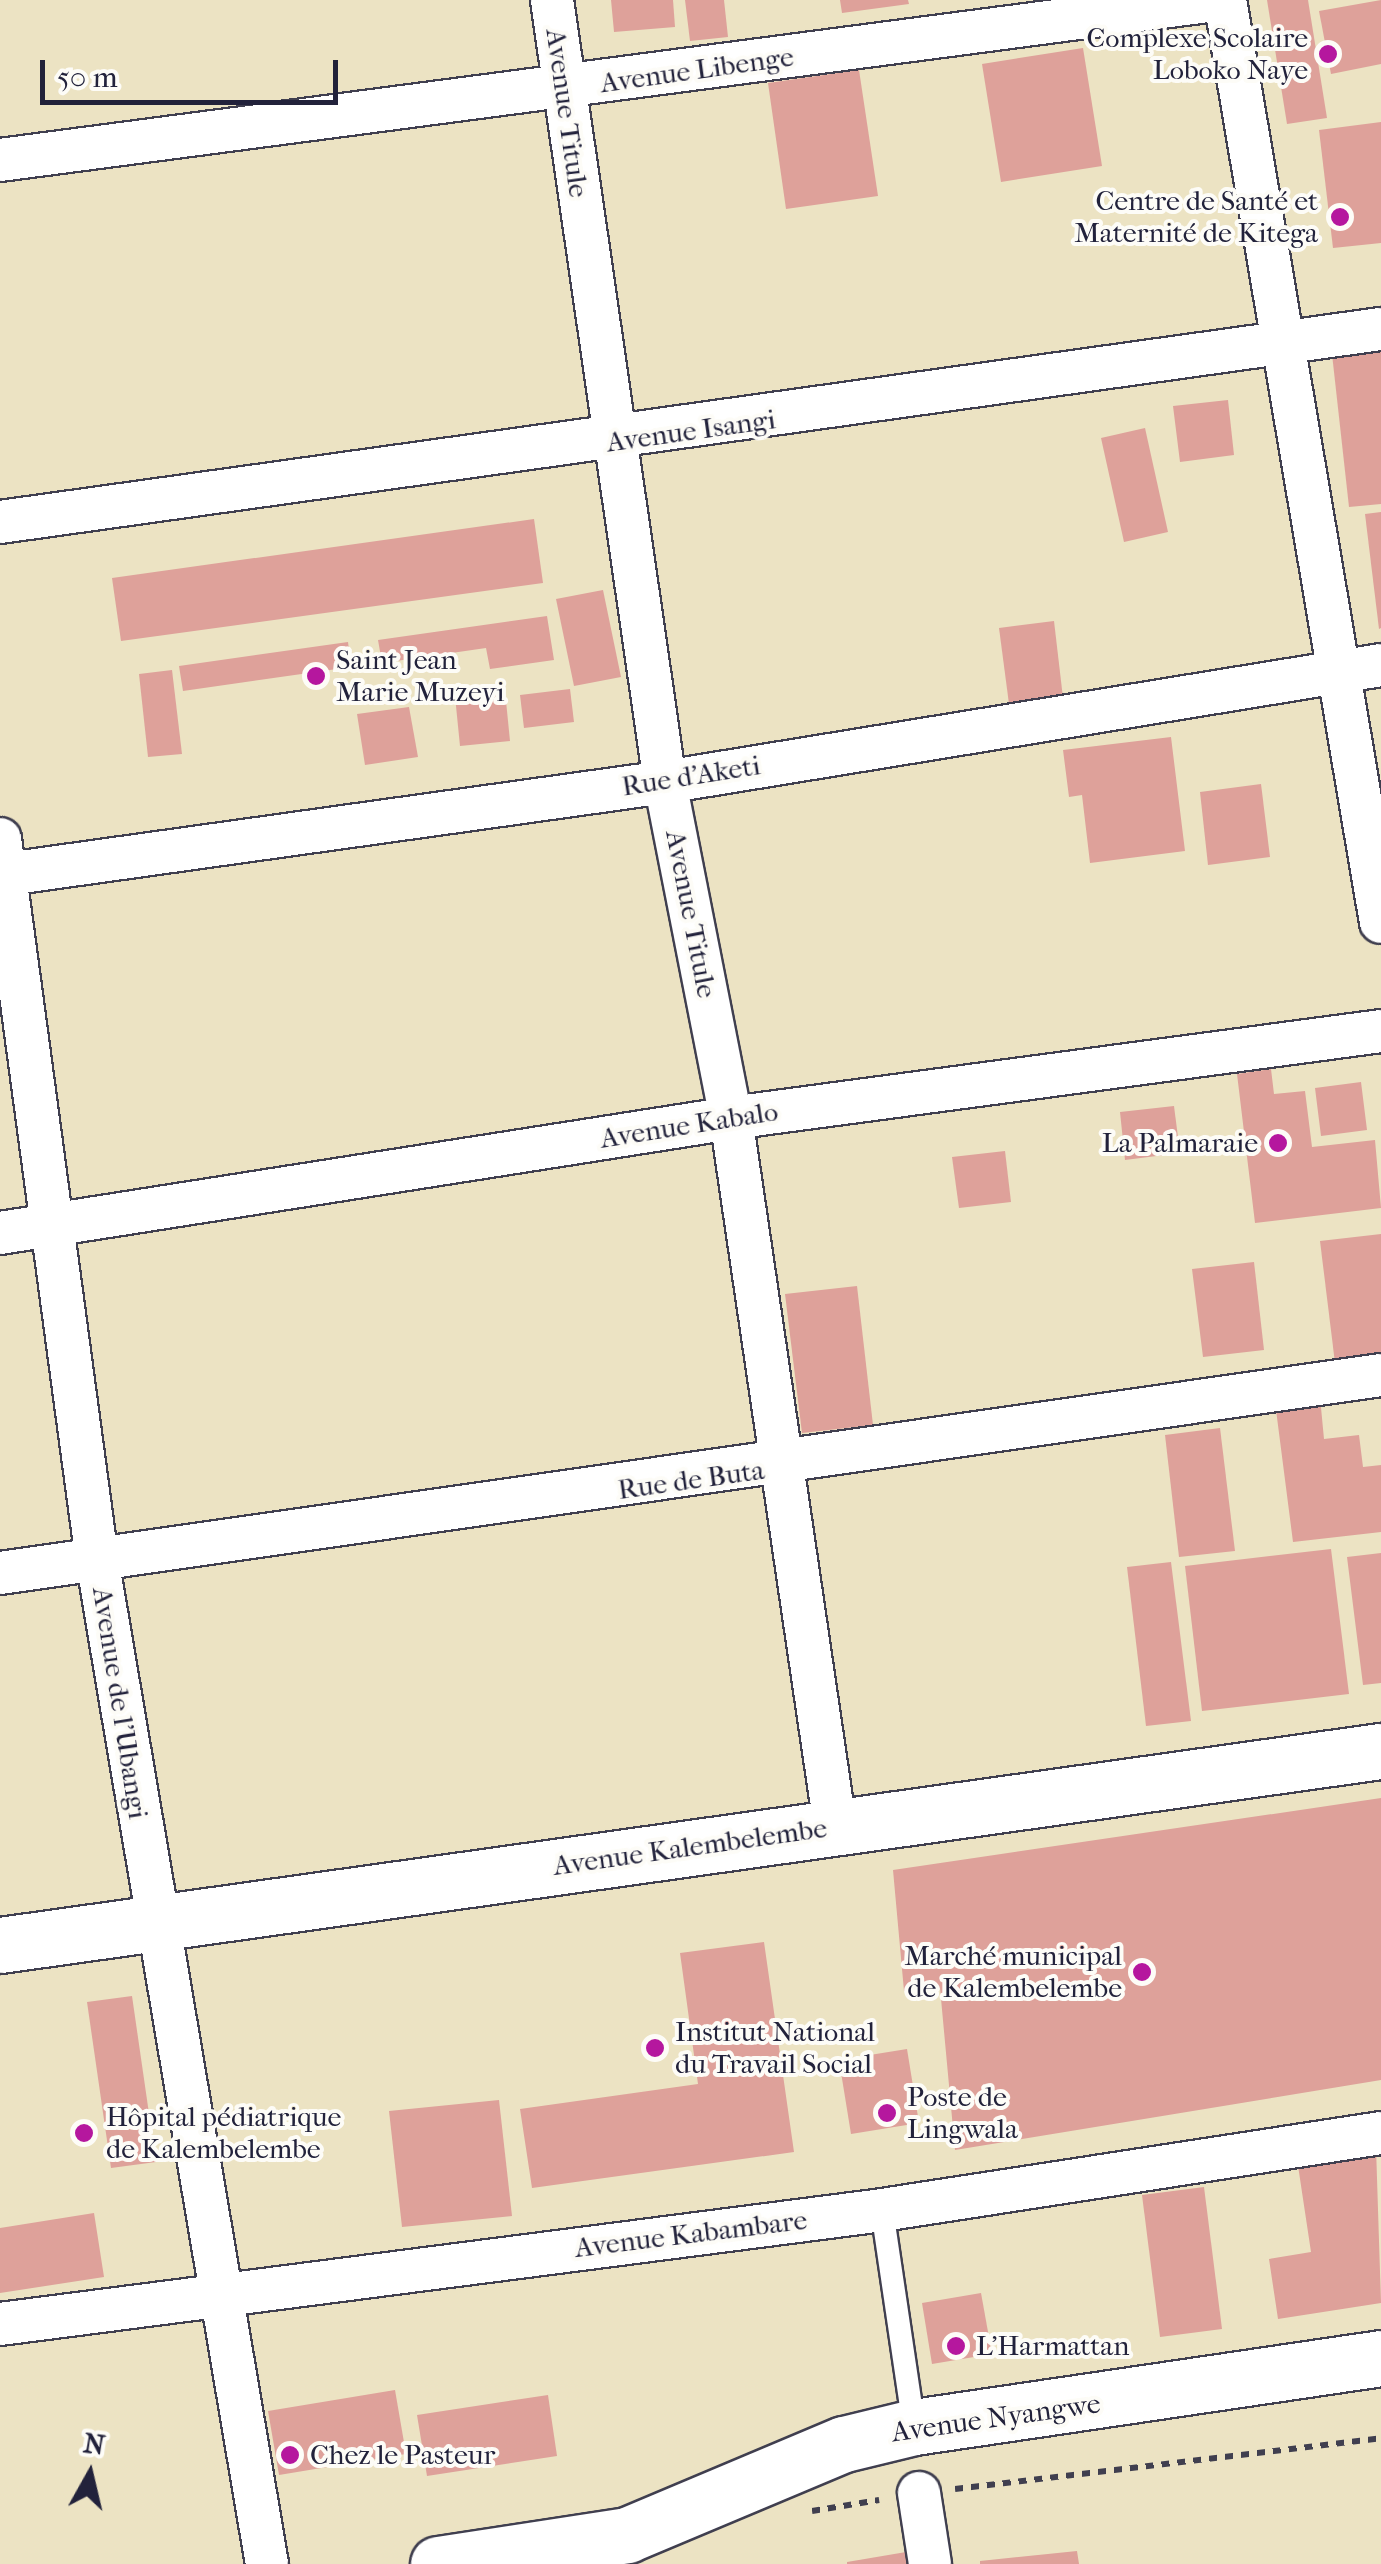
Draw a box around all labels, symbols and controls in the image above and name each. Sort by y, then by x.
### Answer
place label: Complexe Scolaire Loboko Naye [1086,21,1308,87]
street label: Avenue Titule [539,26,595,200]
scale bar [45,40,342,102]
street label: Avenue Libenge [598,40,796,100]
marker: Complexe Scolaire Loboko Naye [1317,43,1339,65]
text: 50 m [57,60,118,95]
place label: Centre de Santé et Maternité de Kitega [1074,184,1318,250]
marker: Centre de Santé et Maternité de Kitega [1327,204,1353,230]
street label: Avenue Isangi [604,403,778,459]
place label: Saint Jean Marie Muzeyi [336,643,504,709]
marker: Saint Jean Marie Muzeyi [305,665,327,687]
street label: Rue d'Aketi [619,748,763,804]
street label: Avenue Titule [658,827,724,1001]
street label: Avenue Kabalo [598,1094,780,1156]
place label: La Palmaraie [1102,1126,1258,1160]
marker: La Palmaraie [1267,1132,1289,1154]
street label: Rue de Buta [616,1453,766,1507]
street label: Avenue de l'Ubangi [85,1585,155,1821]
street label: Avenue Kalembelembe [551,1811,829,1883]
place label: Marché municipal de Kalembelembe [904,1939,1122,2005]
marker: Marché municipal de Kalembelembe [1131,1961,1153,1983]
place label: Institut National du Travail Social [675,2015,875,2081]
marker: Institut National du Travail Social [644,2037,666,2059]
place label: Poste de Lingwala [907,2080,1018,2146]
place label: Hôpital pédiatrique de Kalembelembe [106,2100,341,2166]
marker: Poste de Lingwala [876,2102,898,2124]
marker: Hôpital pédiatrique de Kalembelembe [71,2120,97,2146]
street label: Avenue Kabambare [573,2203,809,2265]
place label: L'Harmattan [976,2329,1130,2363]
marker: L'Harmattan [945,2335,967,2357]
street label: Avenue Nyangwe [889,2387,1103,2449]
north arrow [40,2424,140,2524]
text: N [81,2426,107,2462]
place label: Chez le Pasteur [310,2438,495,2472]
marker: Chez le Pasteur [279,2444,301,2466]

